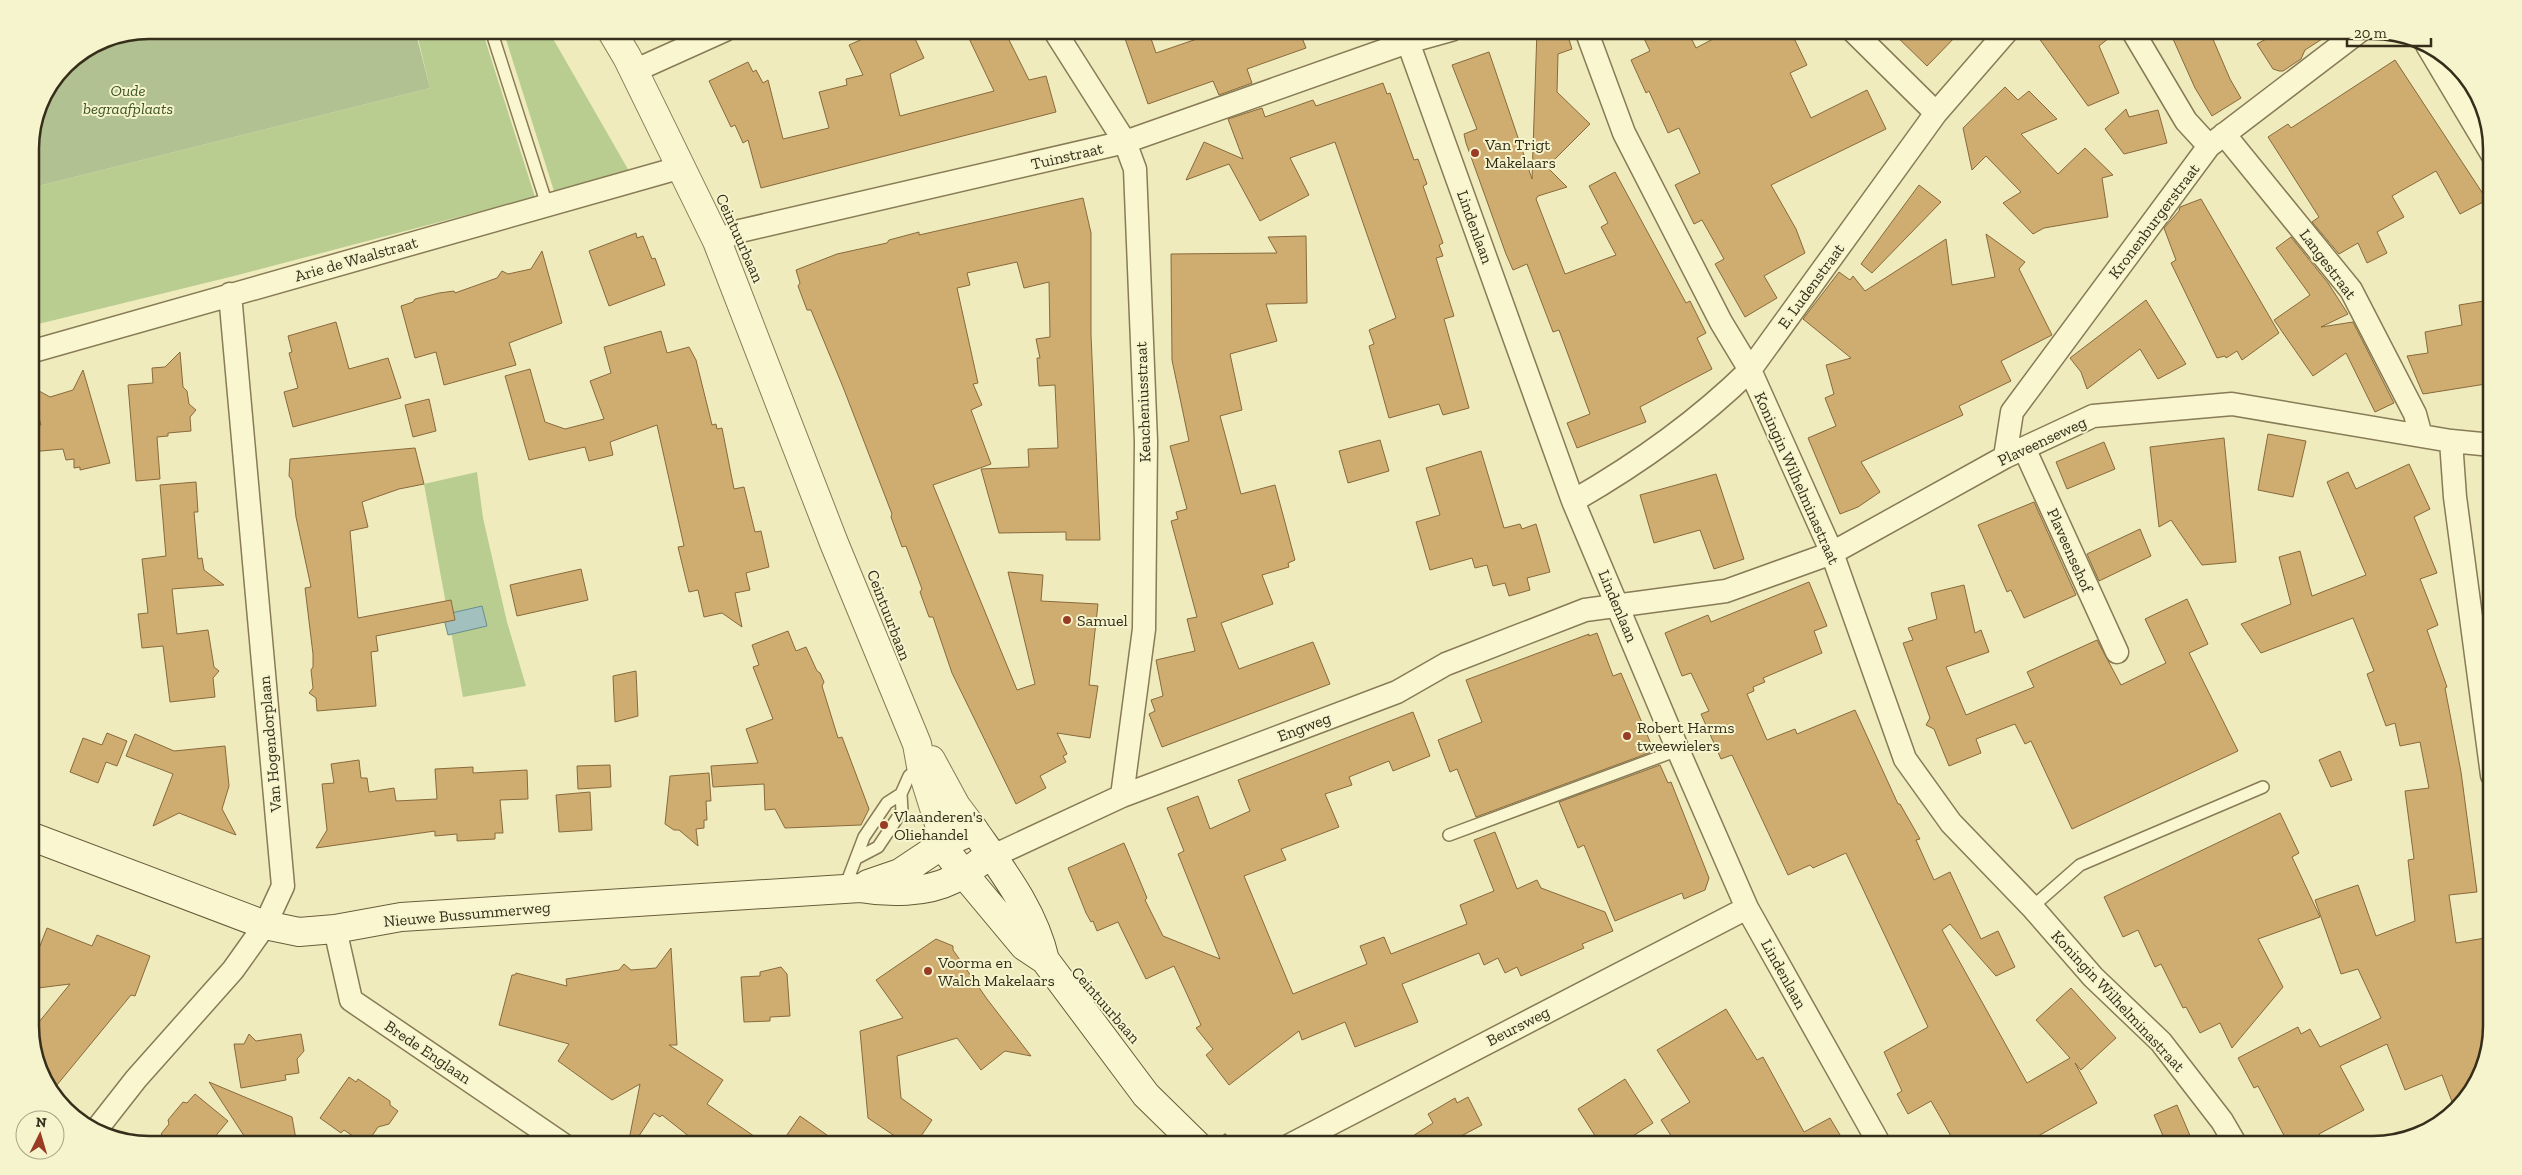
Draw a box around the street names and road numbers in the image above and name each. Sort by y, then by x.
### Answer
street label: Tuinstraat [1029,138,1105,174]
street label: Kronenburgerstraat [2104,160,2204,282]
street label: Lindenlaan [1453,188,1497,267]
street label: Ceintuurbaan [712,191,768,286]
street label: Langestraat [2295,225,2361,303]
street label: Arie de Waalstraat [292,232,420,286]
street label: E. Ludenstraat [1774,240,1848,332]
street label: Keucheniusstraat [1131,341,1155,463]
street label: Koningin Wilhelminastraat [1750,389,1844,567]
street label: Plaveenseweg [1995,412,2090,470]
street label: Plaveensehof [2043,505,2098,597]
street label: Ceintuurbaan [863,567,915,664]
street label: Lindenlaan [1594,567,1642,646]
street label: Van Hogendorplaan [255,674,286,814]
street label: Engweg [1275,708,1334,746]
street label: Nieuwe Bussummerweg [383,897,551,931]
street label: Koningin Wilhelminastraat [2047,926,2189,1076]
street label: Lindenlaan [1757,936,1811,1013]
street label: Ceintuurbaan [1068,963,1145,1048]
street label: Beursweg [1483,1002,1553,1050]
street label: Brede Englaan [381,1016,475,1088]

